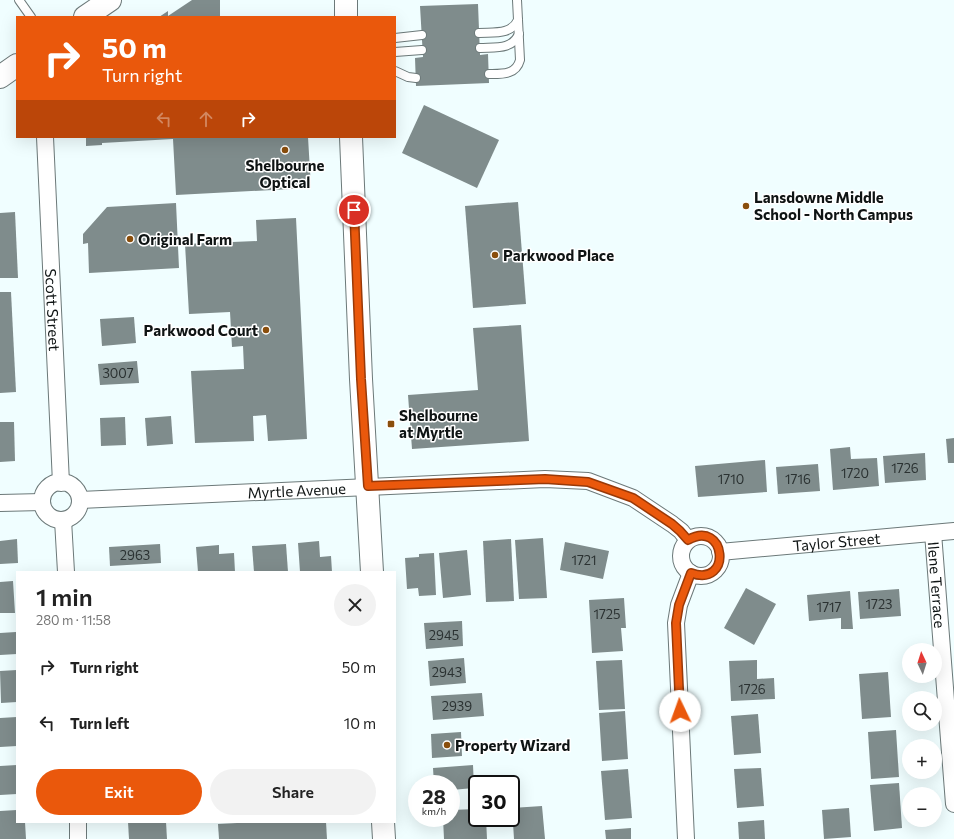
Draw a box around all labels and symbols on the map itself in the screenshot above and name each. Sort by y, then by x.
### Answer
marker: Shelbourne Optical [280,145,290,155]
place label: Shelbourne Optical [246,156,325,191]
place label: Lansdowne Middle School - North Campus [754,188,913,223]
pin [337,193,371,227]
marker: Lansdowne Middle School - North Campus [741,201,751,211]
place label: Original Farm [138,230,232,248]
marker: Original Farm [125,234,135,244]
place label: Parkwood Place [503,246,614,264]
marker: Parkwood Place [490,250,500,260]
street label: Scott Street [42,268,64,352]
place label: Parkwood Court [144,321,258,339]
marker: Parkwood Court [261,325,271,335]
house number: 3007 [102,365,134,381]
place label: Shelbourne at Myrtle [399,406,478,441]
marker: Shelbourne at Myrtle [386,419,396,429]
house number: 1726 [891,460,919,476]
house number: 1720 [841,465,869,481]
house number: 1710 [718,471,744,487]
house number: 1716 [785,471,811,487]
street label: Myrtle Avenue [247,479,346,501]
street label: Taylor Street [792,529,881,554]
street label: Ilene Terrace [925,541,949,629]
house number: 2963 [120,547,150,563]
house number: 1721 [571,552,597,568]
house number: 1723 [865,596,893,612]
house number: 1717 [817,599,842,615]
house number: 1725 [593,606,621,622]
house number: 2945 [429,627,459,643]
north arrow [902,643,942,683]
house number: 2943 [432,664,462,680]
house number: 1726 [738,681,766,697]
position arrow [659,690,701,732]
house number: 2939 [442,698,472,714]
place label: Property Wizard [455,736,570,754]
marker: Property Wizard [442,740,452,750]
speed limit sign: 30 [468,775,520,827]

